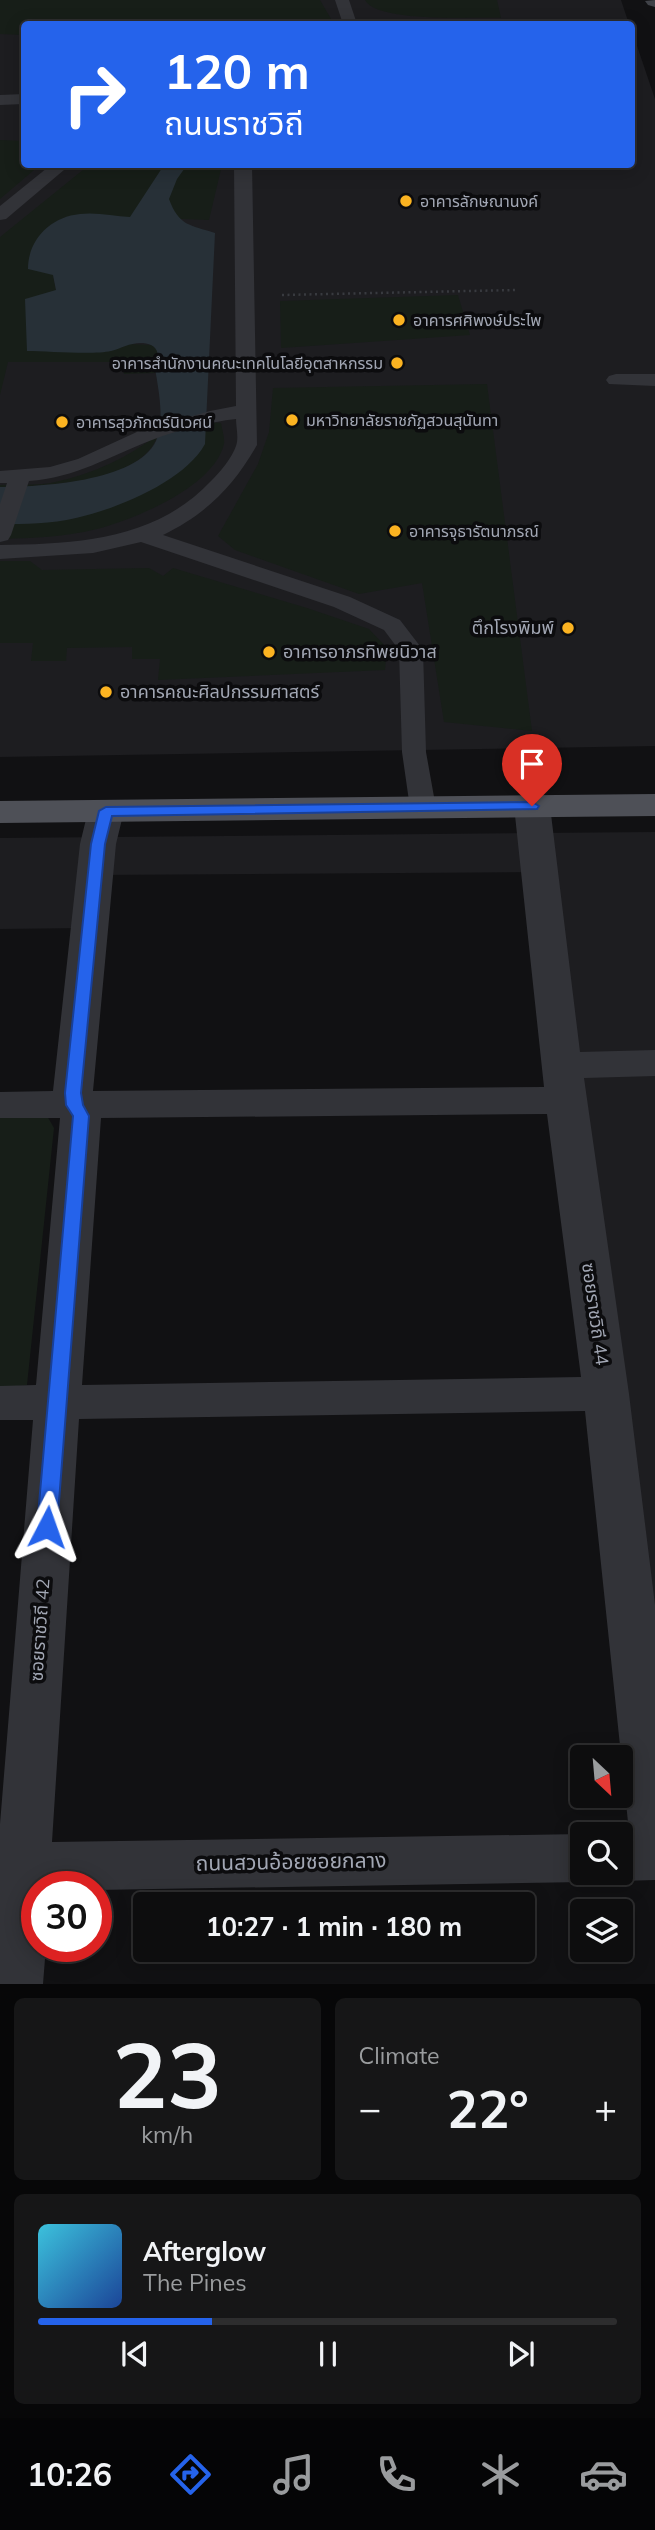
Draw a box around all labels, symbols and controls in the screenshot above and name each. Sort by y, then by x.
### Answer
text: 120 m [164,40,310,101]
icon: right [49,49,140,140]
text: ถนนราชวิถี [164,103,304,143]
place label: อาคารลักษณานงค์ [420,191,538,211]
marker: อาคารลักษณานงค์ [398,193,414,209]
place label: อาคารศศิพงษ์ประไพ [413,310,541,330]
marker: อาคารศศิพงษ์ประไพ [391,312,407,328]
place label: อาคารสำนักงานคณะเทคโนโลยีอุตสาหกรรม [112,353,383,373]
marker: อาคารสำนักงานคณะเทคโนโลยีอุตสาหกรรม [389,355,405,371]
place label: มหาวิทยาลัยราชภัฏสวนสุนันทา [306,410,498,430]
place label: อาคารสุวภักตร์นิเวศน์ [76,412,212,432]
marker: มหาวิทยาลัยราชภัฏสวนสุนันทา [284,412,300,428]
marker: อาคารสุวภักตร์นิเวศน์ [54,414,70,430]
place label: อาคารจุธารัตนาภรณ์ [409,521,539,541]
marker: อาคารจุธารัตนาภรณ์ [387,523,403,539]
place label: ตึกโรงพิมพ์ [472,616,554,639]
marker: ตึกโรงพิมพ์ [560,620,576,636]
place label: อาคารอาภรทิพยนิวาส [283,640,437,663]
marker: อาคารอาภรทิพยนิวาส [261,644,277,660]
place label: อาคารคณะศิลปกรรมศาสตร์ [120,680,320,703]
marker: อาคารคณะศิลปกรรมศาสตร์ [98,684,114,700]
pin [502,734,562,806]
icon: arrive [513,745,551,783]
street label: ซอยราชวิถี 44 [577,1261,614,1367]
position arrow [10,1490,84,1564]
street label: ซอยราชวิถี 42 [24,1578,55,1682]
north arrow [570,1745,634,1808]
map controls [570,1745,633,1962]
button: search [570,1822,633,1885]
street label: ถนนสวนอ้อยซอยกลาง [195,1846,387,1876]
speed limit sign: 30 [21,1871,112,1962]
button: layers [570,1899,633,1962]
text: 10:27 · 1 min · 180 m [206,1910,462,1943]
text: 23 [113,2017,222,2131]
text: Climate [359,2041,440,2070]
text: 22° [447,2076,529,2141]
text: − [359,2084,381,2132]
text: + [594,2084,617,2132]
text: km/h [141,2120,193,2149]
text: Afterglow [143,2235,266,2268]
text: The Pines [143,2268,247,2297]
icon: previous [116,2335,154,2373]
icon: pause [309,2335,347,2373]
icon: next [502,2335,540,2373]
icon: directions [166,2450,215,2499]
icon: music [269,2450,318,2499]
icon: phone [372,2450,421,2499]
icon: climate [476,2450,525,2499]
icon: car [579,2450,628,2499]
text: 10:26 [27,2454,112,2494]

